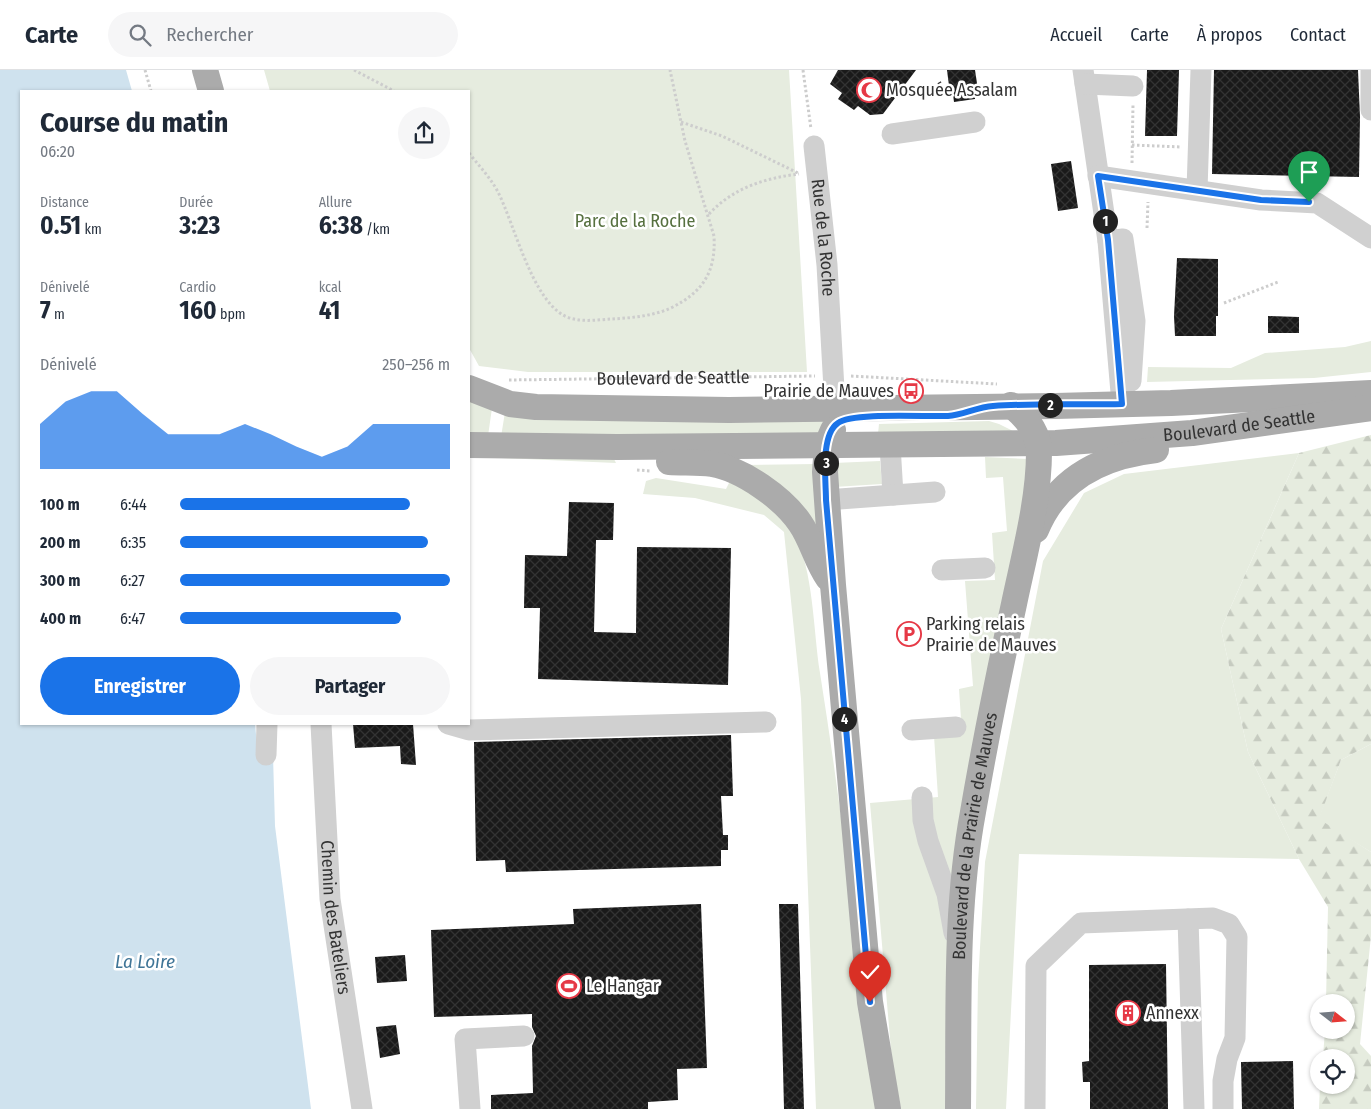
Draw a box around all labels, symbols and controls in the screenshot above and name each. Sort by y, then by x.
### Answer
search box [108,12,458,57]
text: Carte [25,21,78,49]
icon: search [126,21,154,49]
text: Rechercher [166,23,253,46]
text: Accueil [1050,24,1102,46]
text: Carte [1130,24,1169,46]
text: À propos [1197,24,1262,46]
text: Contact [1290,24,1346,46]
mosque icon: Mosquée Assalam [856,77,882,103]
place label: Mosquée Assalam [886,79,1018,101]
text: Course du matin [40,106,229,139]
button: share [398,107,450,159]
text: 06:20 [40,142,75,161]
pin [1288,151,1330,202]
icon: arrive [1295,158,1323,186]
street label: Rue de la Roche [807,178,840,297]
text: Distance [40,194,89,211]
text: Durée [179,194,213,211]
text: Allure [319,194,352,211]
pin: 1 [1092,208,1118,234]
park label: Parc de la Roche [575,210,695,232]
text: 0.51 [40,211,81,241]
text: 3:23 [179,211,220,241]
text: 6:38 [319,211,363,241]
text: 1 [1103,213,1108,230]
text: km [81,221,102,238]
text: /km [363,221,390,238]
text: Dénivelé [40,279,90,296]
text: Cardio [179,279,216,296]
text: kcal [319,279,341,296]
text: 7 [40,296,51,326]
text: 160 [179,296,217,326]
text: 41 [319,296,340,326]
text: m [51,306,65,323]
text: bpm [217,306,246,323]
text: Dénivelé [40,355,97,374]
text: 250–256 m [382,355,450,374]
street label: Boulevard de Seattle [596,366,750,390]
bus stop icon: Prairie de Mauves [898,378,924,404]
place label: Prairie de Mauves [764,380,894,402]
pin: 2 [1038,392,1062,418]
text: 2 [1047,397,1054,414]
street label: Boulevard de Seattle [1162,405,1317,446]
pin: 3 [814,450,838,476]
text: 3 [823,455,830,472]
text: 100 m [40,495,80,514]
text: 6:44 [120,495,147,514]
text: 200 m [40,533,80,552]
text: 6:35 [120,533,146,552]
text: 300 m [40,571,81,590]
text: 6:27 [120,571,145,590]
text: 400 m [40,609,81,628]
text: 6:47 [120,609,145,628]
place label: Parking relais Prairie de Mauves [926,613,1057,656]
parking icon: Parking relais Prairie de Mauves [896,621,922,647]
button: Enregistrer [40,657,240,715]
button: Partager [250,657,450,715]
pin: 4 [832,706,856,732]
street label: Boulevard de la Prairie de Mauves [948,710,1002,960]
text: 4 [841,711,848,728]
street label: Chemin des Bateliers [316,840,355,996]
water label: La Loire [115,950,175,973]
pin [849,951,891,1002]
icon: check [856,958,884,986]
sports icon: Le Hangar [556,973,582,999]
place label: Le Hangar [586,975,660,997]
north arrow [1310,994,1355,1039]
map controls [1310,994,1355,1094]
building icon: Annexx [1115,1000,1141,1026]
place label: Annexx [1146,1002,1199,1024]
button: locate [1310,1049,1355,1094]

